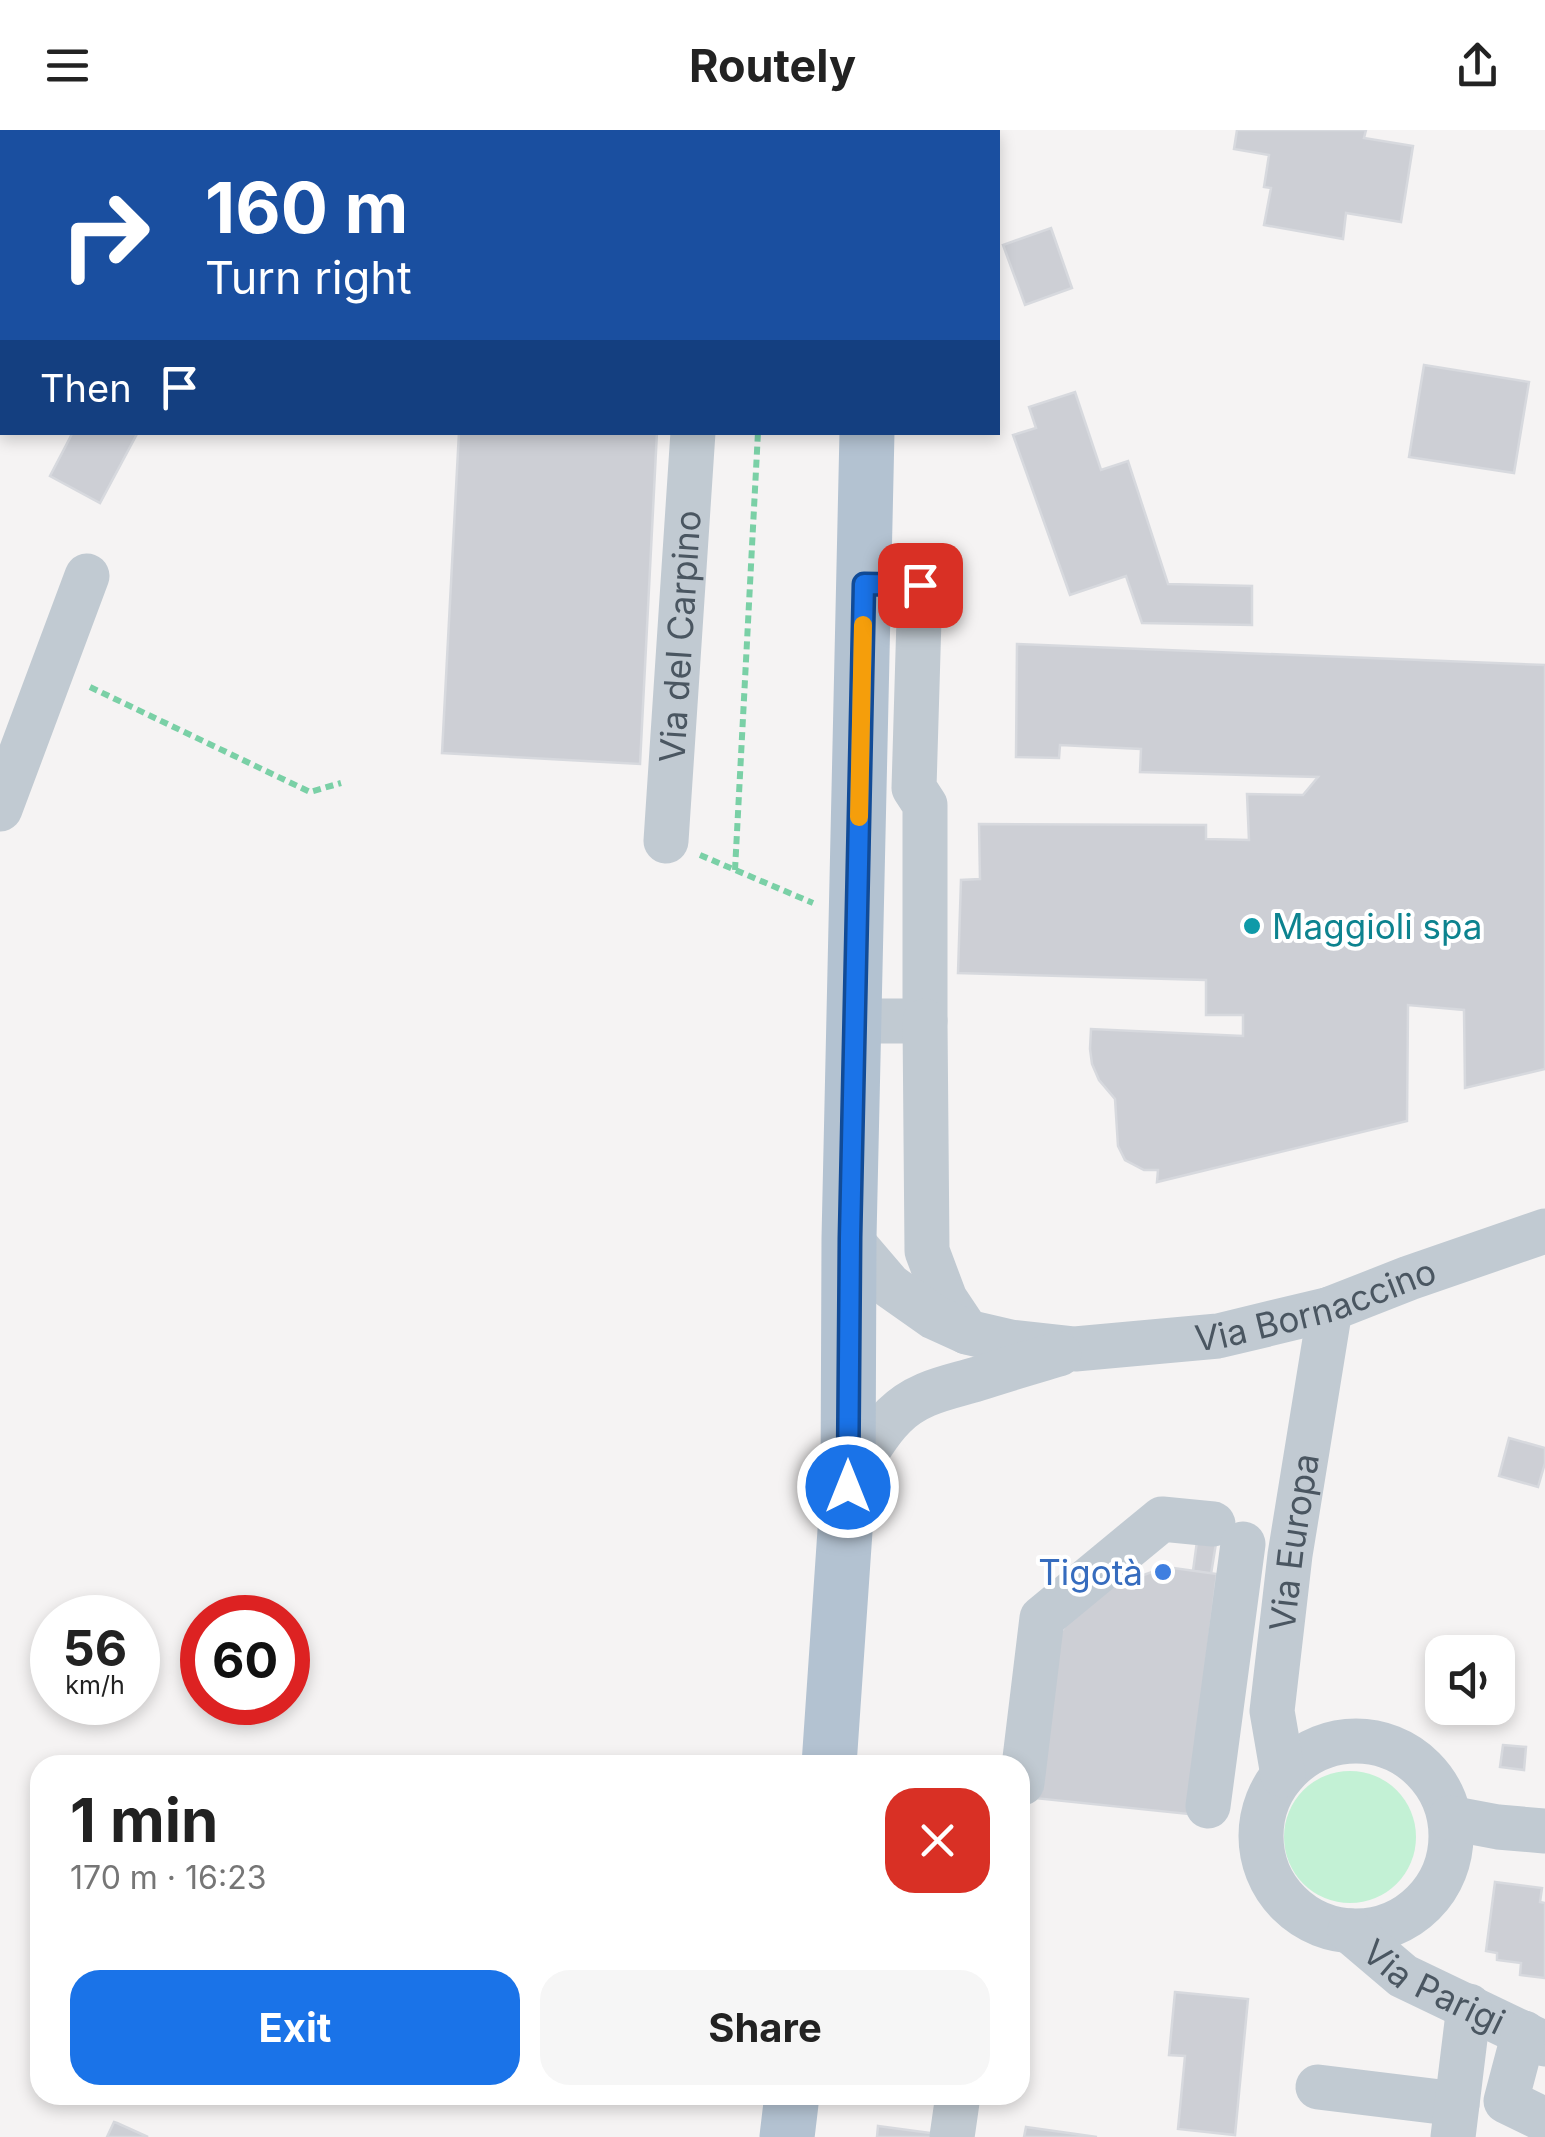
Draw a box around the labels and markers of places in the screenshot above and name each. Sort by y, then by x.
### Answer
pin [878,543,963,628]
place label: Maggioli spa [1272,905,1482,947]
marker: Maggioli spa [1241,915,1263,937]
place label: Tigotà [1038,1551,1143,1593]
marker: Tigotà [1152,1561,1174,1583]

